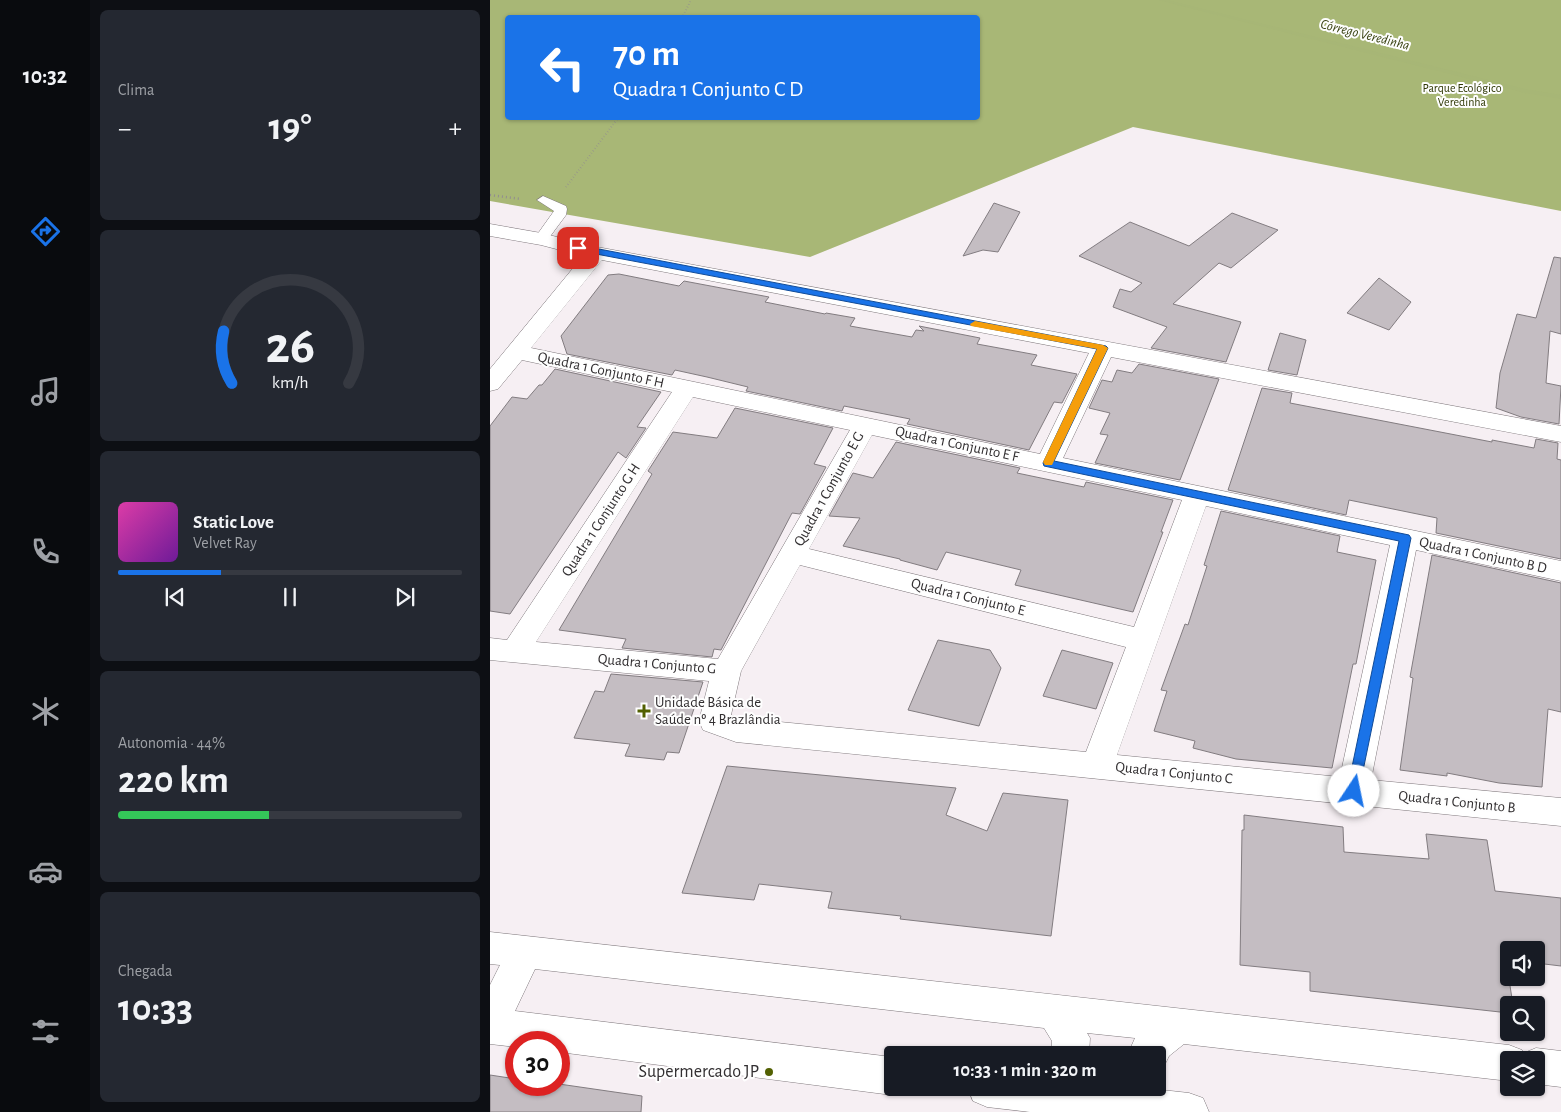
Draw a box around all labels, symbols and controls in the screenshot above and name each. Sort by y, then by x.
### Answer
water label: Córrego Veredinha [1319,17,1411,53]
icon: left [530,35,595,100]
text: 70 m [613,37,680,72]
text: 10:32 [23,65,67,87]
text: Quadra 1 Conjunto C D [613,78,803,100]
text: Clima [118,82,154,98]
park label: Parque Ecológico Veredinha [1422,82,1502,108]
text: 19° [268,109,312,147]
text: − [118,115,131,143]
text: + [449,115,462,143]
icon: directions [28,214,63,249]
pin [557,227,599,269]
icon: arrive [564,234,592,262]
text: 26 [265,320,315,372]
street label: Quadra 1 Conjunto F H [536,349,666,391]
icon: music [28,374,63,409]
text: km/h [272,374,308,392]
street label: Quadra 1 Conjunto E F [894,424,1021,465]
street label: Quadra 1 Conjunto E G [791,429,867,549]
street label: Quadra 1 Conjunto G H [559,461,643,579]
text: Static Love [193,513,274,532]
icon: phone [28,534,63,569]
street label: Quadra 1 Conjunto B D [1418,534,1548,576]
text: Velvet Ray [193,535,257,551]
street label: Quadra 1 Conjunto E [909,576,1027,618]
icon: previous [161,583,189,611]
icon: pause [276,583,304,611]
icon: next [391,583,419,611]
street label: Quadra 1 Conjunto G [597,651,717,677]
icon: climate [28,694,63,729]
place label: Unidade Básica de Saúde nº 4 Brazlândia [655,695,781,727]
marker: Unidade Básica de Saúde nº 4 Brazlândia [637,704,651,718]
text: Autonomia · 44% [118,735,225,751]
street label: Quadra 1 Conjunto C [1115,759,1233,787]
text: 220 km [118,762,229,800]
position arrow [1327,764,1379,816]
street label: Quadra 1 Conjunto B [1398,788,1516,816]
icon: car [28,854,63,889]
map controls [1500,941,1545,1096]
button: sound [1500,941,1545,986]
text: Chegada [118,963,173,979]
text: 10:33 [118,990,193,1028]
button: search [1500,996,1545,1041]
icon: filters [28,1014,63,1049]
speed limit sign: 30 [505,1031,570,1096]
button: layers [1500,1051,1545,1096]
text: 10:33 · 1 min · 320 m [954,1061,1096,1080]
place label: Supermercado JP [638,1063,759,1081]
marker: Supermercado JP [763,1066,775,1078]

